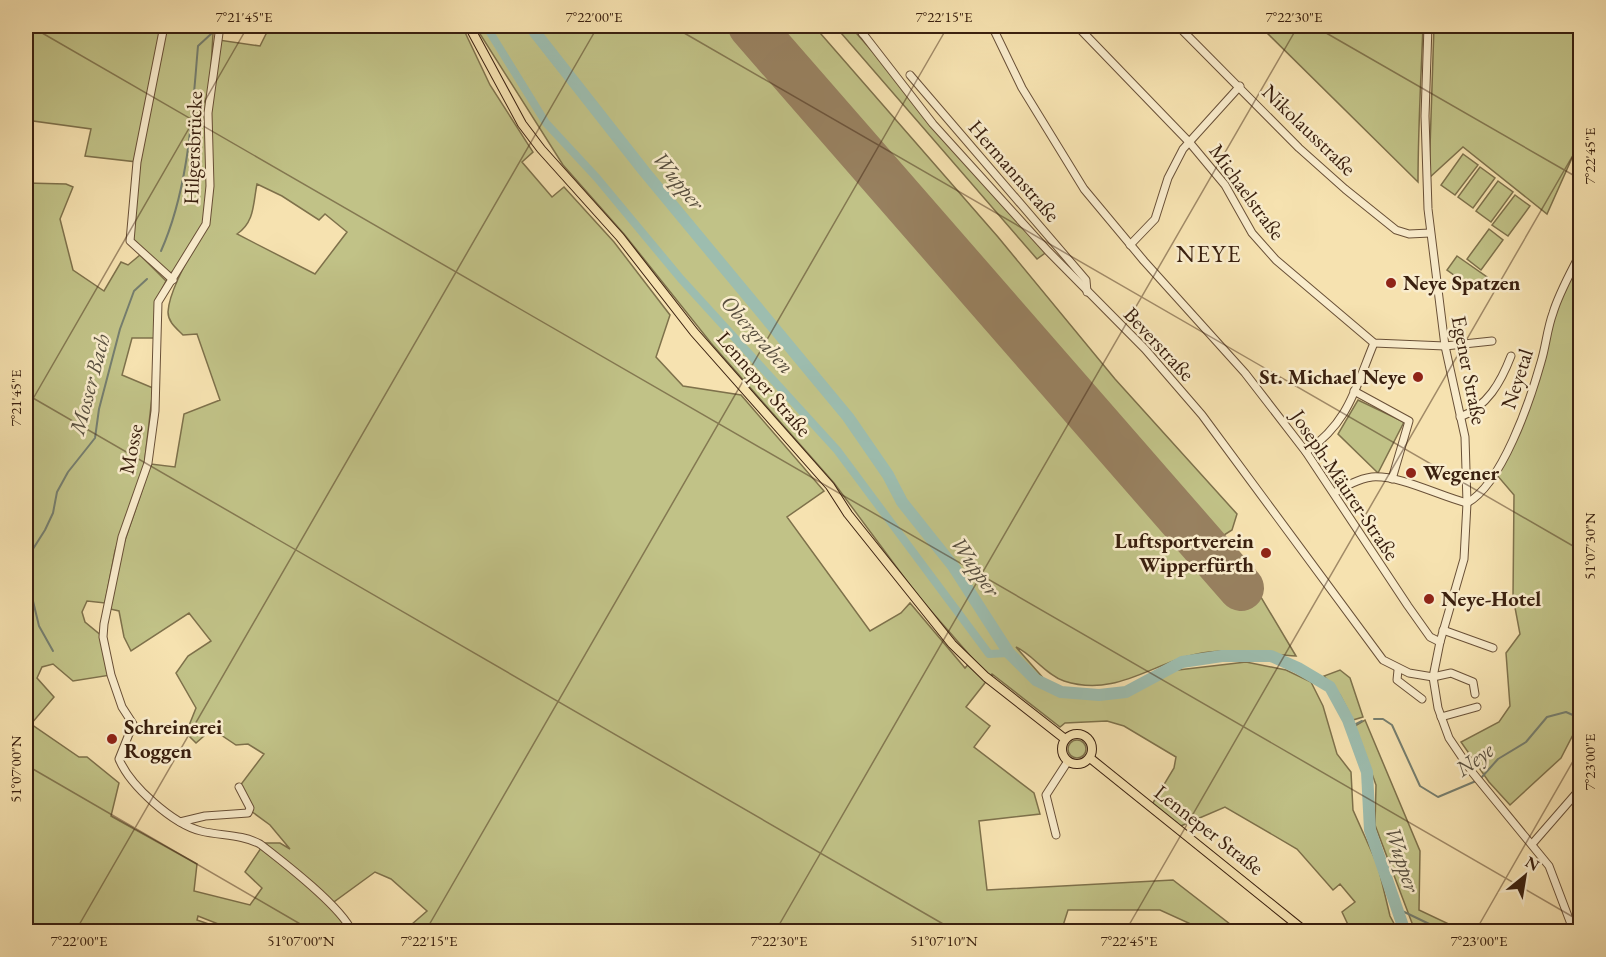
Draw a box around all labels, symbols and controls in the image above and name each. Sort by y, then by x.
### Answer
text: 7°21'45"E [216,7,273,26]
text: 7°22'00"E [566,7,623,26]
text: 7°22'15"E [916,7,973,26]
text: 7°22'30"E [1266,7,1323,26]
street label: Nikolausstraße [1257,78,1362,181]
street label: Hilgersbrücke [177,91,208,205]
street label: Hermannstraße [963,114,1066,227]
text: 7°22'45"E [1580,127,1599,184]
street label: Michaelstraße [1203,138,1291,245]
water label: Wupper [646,145,712,217]
district label: NEYE [1176,238,1242,269]
place label: Neye Spatzen [1403,269,1521,296]
marker: Neye Spatzen [1384,276,1398,290]
water label: Obergraben [714,289,801,380]
street label: Beverstraße [1118,301,1201,386]
street label: Egener Straße [1446,313,1493,427]
street label: Lenneper Straße [711,325,818,442]
water label: Mosser Bach [62,330,117,440]
street label: Neyetal [1494,345,1539,412]
place label: St. Michael Neye [1259,363,1406,390]
text: 7°21'45"E [6,369,25,426]
marker: St. Michael Neye [1411,370,1425,384]
street label: Joseph-Mäurer-Straße [1284,403,1406,565]
street label: Mosse [112,421,149,476]
place label: Wegener [1423,459,1499,486]
marker: Wegener [1404,466,1418,480]
text: 51°07'30"N [1580,512,1599,580]
place label: Luftsportverein Wipperfürth [1115,527,1254,578]
water label: Wupper [944,530,1008,604]
marker: Luftsportverein Wipperfürth [1259,546,1273,560]
place label: Neye-Hotel [1441,585,1541,612]
marker: Neye-Hotel [1422,592,1436,606]
place label: Schreinerei Roggen [124,713,222,764]
marker: Schreinerei Roggen [105,732,119,746]
text: 7°23'00"E [1580,733,1599,790]
text: 51°07'00"N [6,735,25,803]
water label: Neye [1448,735,1500,784]
street label: Lenneper Straße [1149,778,1269,881]
water label: Wupper [1378,823,1427,897]
north arrow [1495,846,1555,906]
text: N [1521,851,1543,876]
text: 7°22'00"E [51,931,108,950]
text: 51°07'00"N [267,931,335,950]
text: 7°22'15"E [401,931,458,950]
text: 7°22'30"E [751,931,808,950]
text: 51°07'10"N [910,931,978,950]
text: 7°22'45"E [1101,931,1158,950]
text: 7°23'00"E [1451,931,1508,950]

